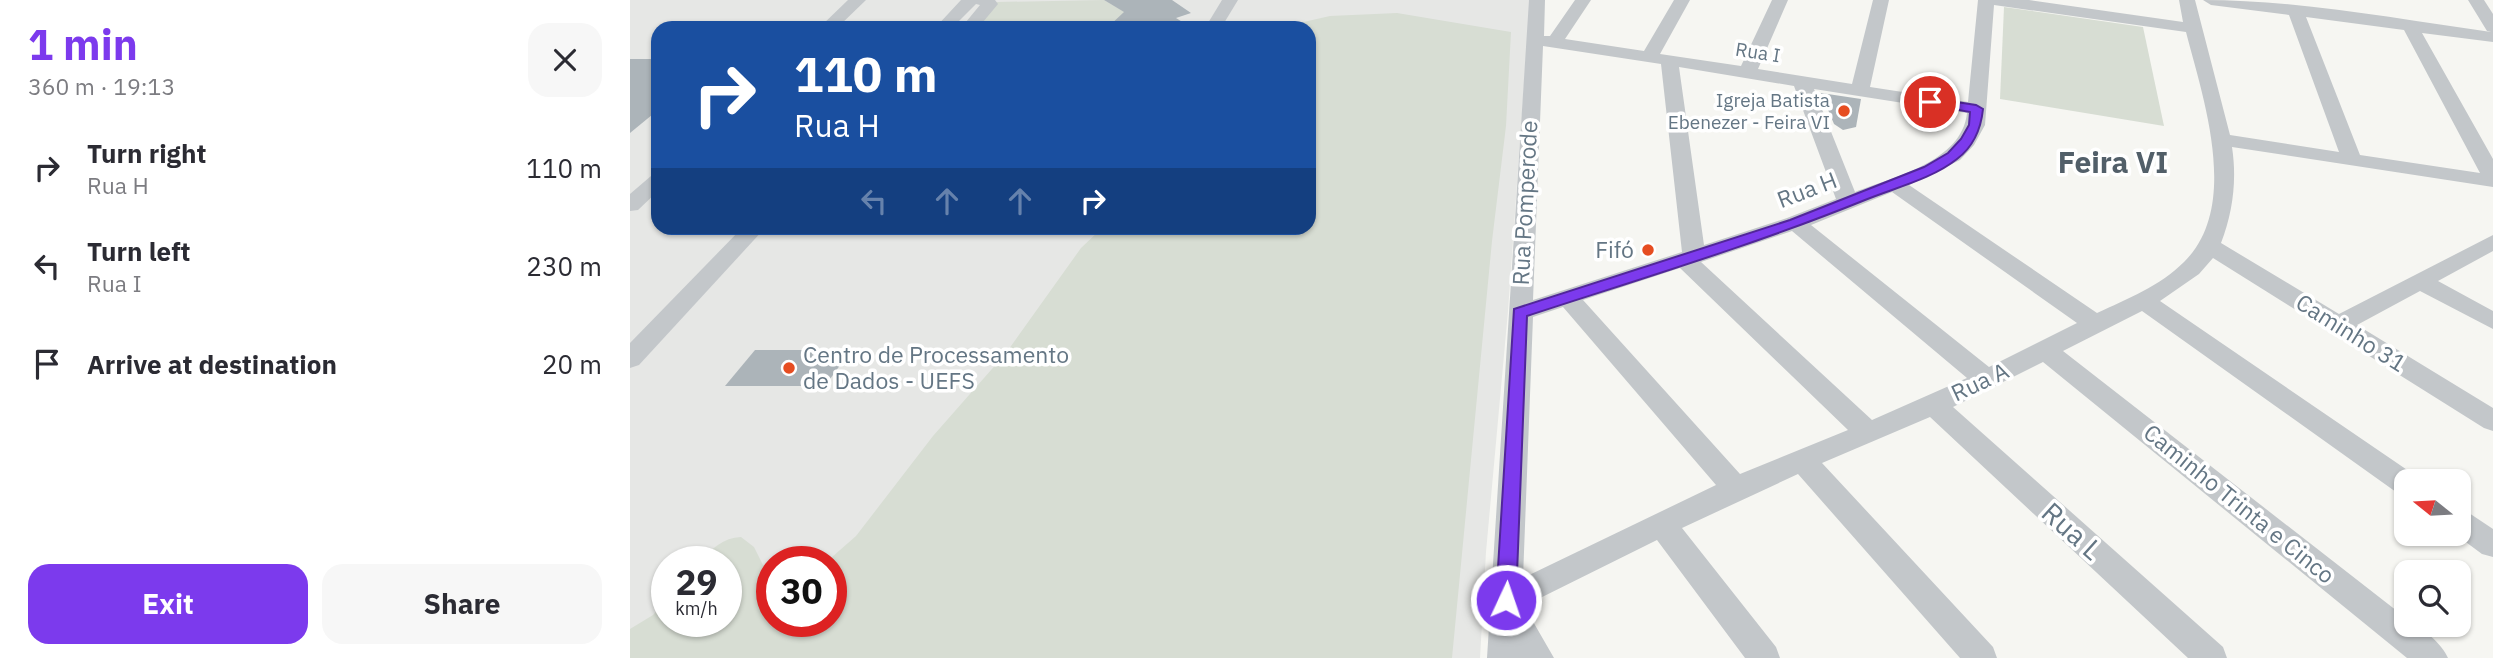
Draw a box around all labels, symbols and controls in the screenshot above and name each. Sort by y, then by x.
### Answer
text: 1 min [28,17,138,72]
button: close [528,23,602,97]
street label: Rua I [1734,37,1782,67]
text: 110 m [794,42,938,105]
icon: right [679,49,770,140]
text: 360 m · 19:13 [28,71,175,101]
pin [1900,72,1960,132]
icon: arrive [1911,83,1949,121]
place label: Igreja Batista Ebenezer - Feira VI [1668,88,1830,134]
marker: Igreja Batista Ebenezer - Feira VI [1836,103,1852,119]
text: Rua H [794,104,880,146]
street label: Rua Pomperode [1505,120,1543,286]
text: Turn right [87,136,206,170]
district label: Feira VI [2058,142,2168,181]
icon: right [28,149,66,187]
text: 110 m [526,151,602,185]
street label: Rua H [1772,164,1841,214]
text: Rua H [87,170,149,200]
icon: left [855,182,893,220]
icon: ahead [928,182,966,220]
icon: ahead [1001,182,1039,220]
icon: right [1074,182,1112,220]
text: Turn left [87,234,190,268]
place label: Fifó [1595,234,1634,264]
marker: Fifó [1640,242,1656,258]
icon: left [28,247,66,285]
text: 230 m [526,249,602,283]
text: Rua I [87,268,142,298]
street label: Caminho 31 [2291,286,2412,378]
place label: Centro de Processamento de Dados - UEFS [803,339,1069,395]
icon: arrive [28,345,66,383]
text: Arrive at destination [87,347,337,381]
text: 20 m [542,347,602,381]
street label: Rua A [1946,355,2013,407]
marker: Centro de Processamento de Dados - UEFS [781,360,797,376]
street label: Caminho Trinta e Cinco [2138,417,2341,590]
north arrow [2394,469,2471,546]
map controls [2394,469,2471,637]
street label: Rua L [2034,494,2111,568]
speed limit sign: 30 [756,546,847,637]
text: 29 [675,559,718,605]
button: search [2394,560,2471,637]
position arrow [1469,563,1543,637]
button: Exit [28,564,308,644]
button: Share [322,564,602,644]
text: km/h [675,597,718,620]

